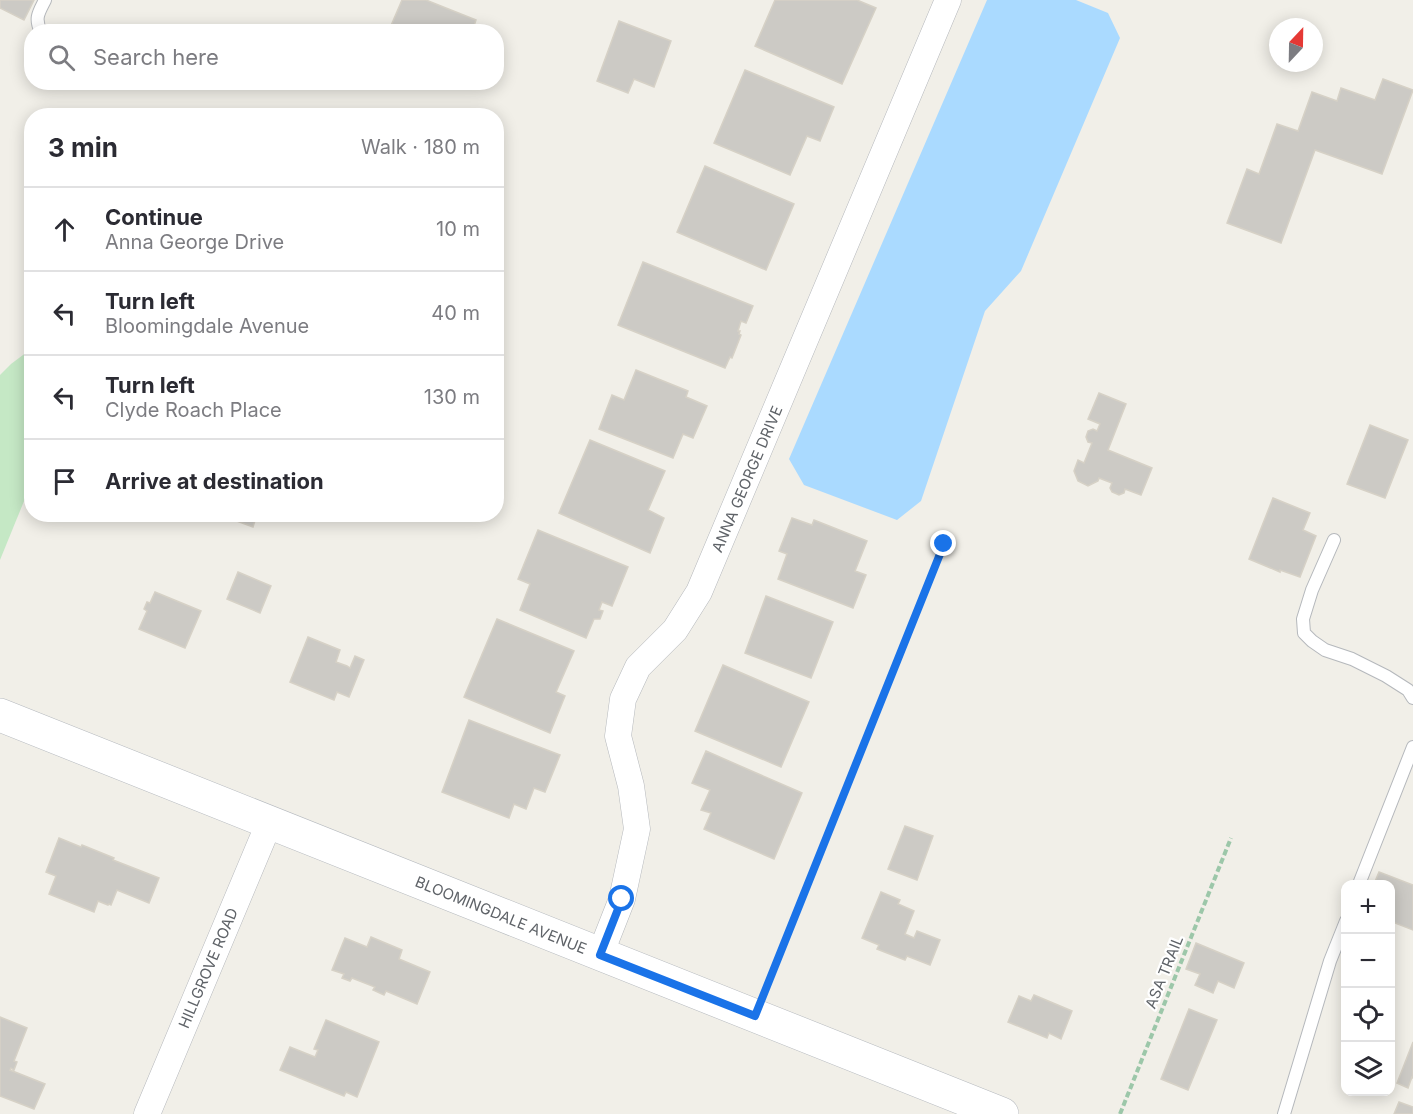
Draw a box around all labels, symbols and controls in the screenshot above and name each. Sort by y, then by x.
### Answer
north arrow [1269,18,1323,72]
search box [24,24,504,90]
icon: search [45,41,78,74]
text: Search here [93,44,219,70]
text: 3 min [48,132,118,163]
text: Walk · 180 m [361,135,480,159]
text: Continue [105,204,203,230]
icon: ahead [48,213,81,246]
text: 10 m [436,217,480,241]
text: Anna George Drive [105,230,284,254]
text: Turn left [105,288,195,314]
icon: left [48,297,81,330]
text: 40 m [431,301,480,325]
text: Bloomingdale Avenue [105,314,309,338]
text: Turn left [105,372,195,398]
icon: left [48,381,81,414]
text: 130 m [424,385,480,409]
text: Clyde Roach Place [105,398,282,422]
street label: ANNA GEORGE DRIVE [708,403,786,555]
icon: arrive [48,465,81,498]
text: Arrive at destination [105,468,324,494]
route end [930,530,956,556]
street label: BLOOMINGDALE AVENUE [412,872,590,958]
map controls [1341,880,1395,1096]
button: + [1341,880,1395,934]
route start [608,885,634,911]
street label: HILLGROVE ROAD [174,905,242,1031]
street label: ASA TRAIL [1141,933,1187,1011]
button: − [1341,934,1395,988]
button: locate [1341,988,1395,1042]
button: layers [1341,1042,1395,1096]

